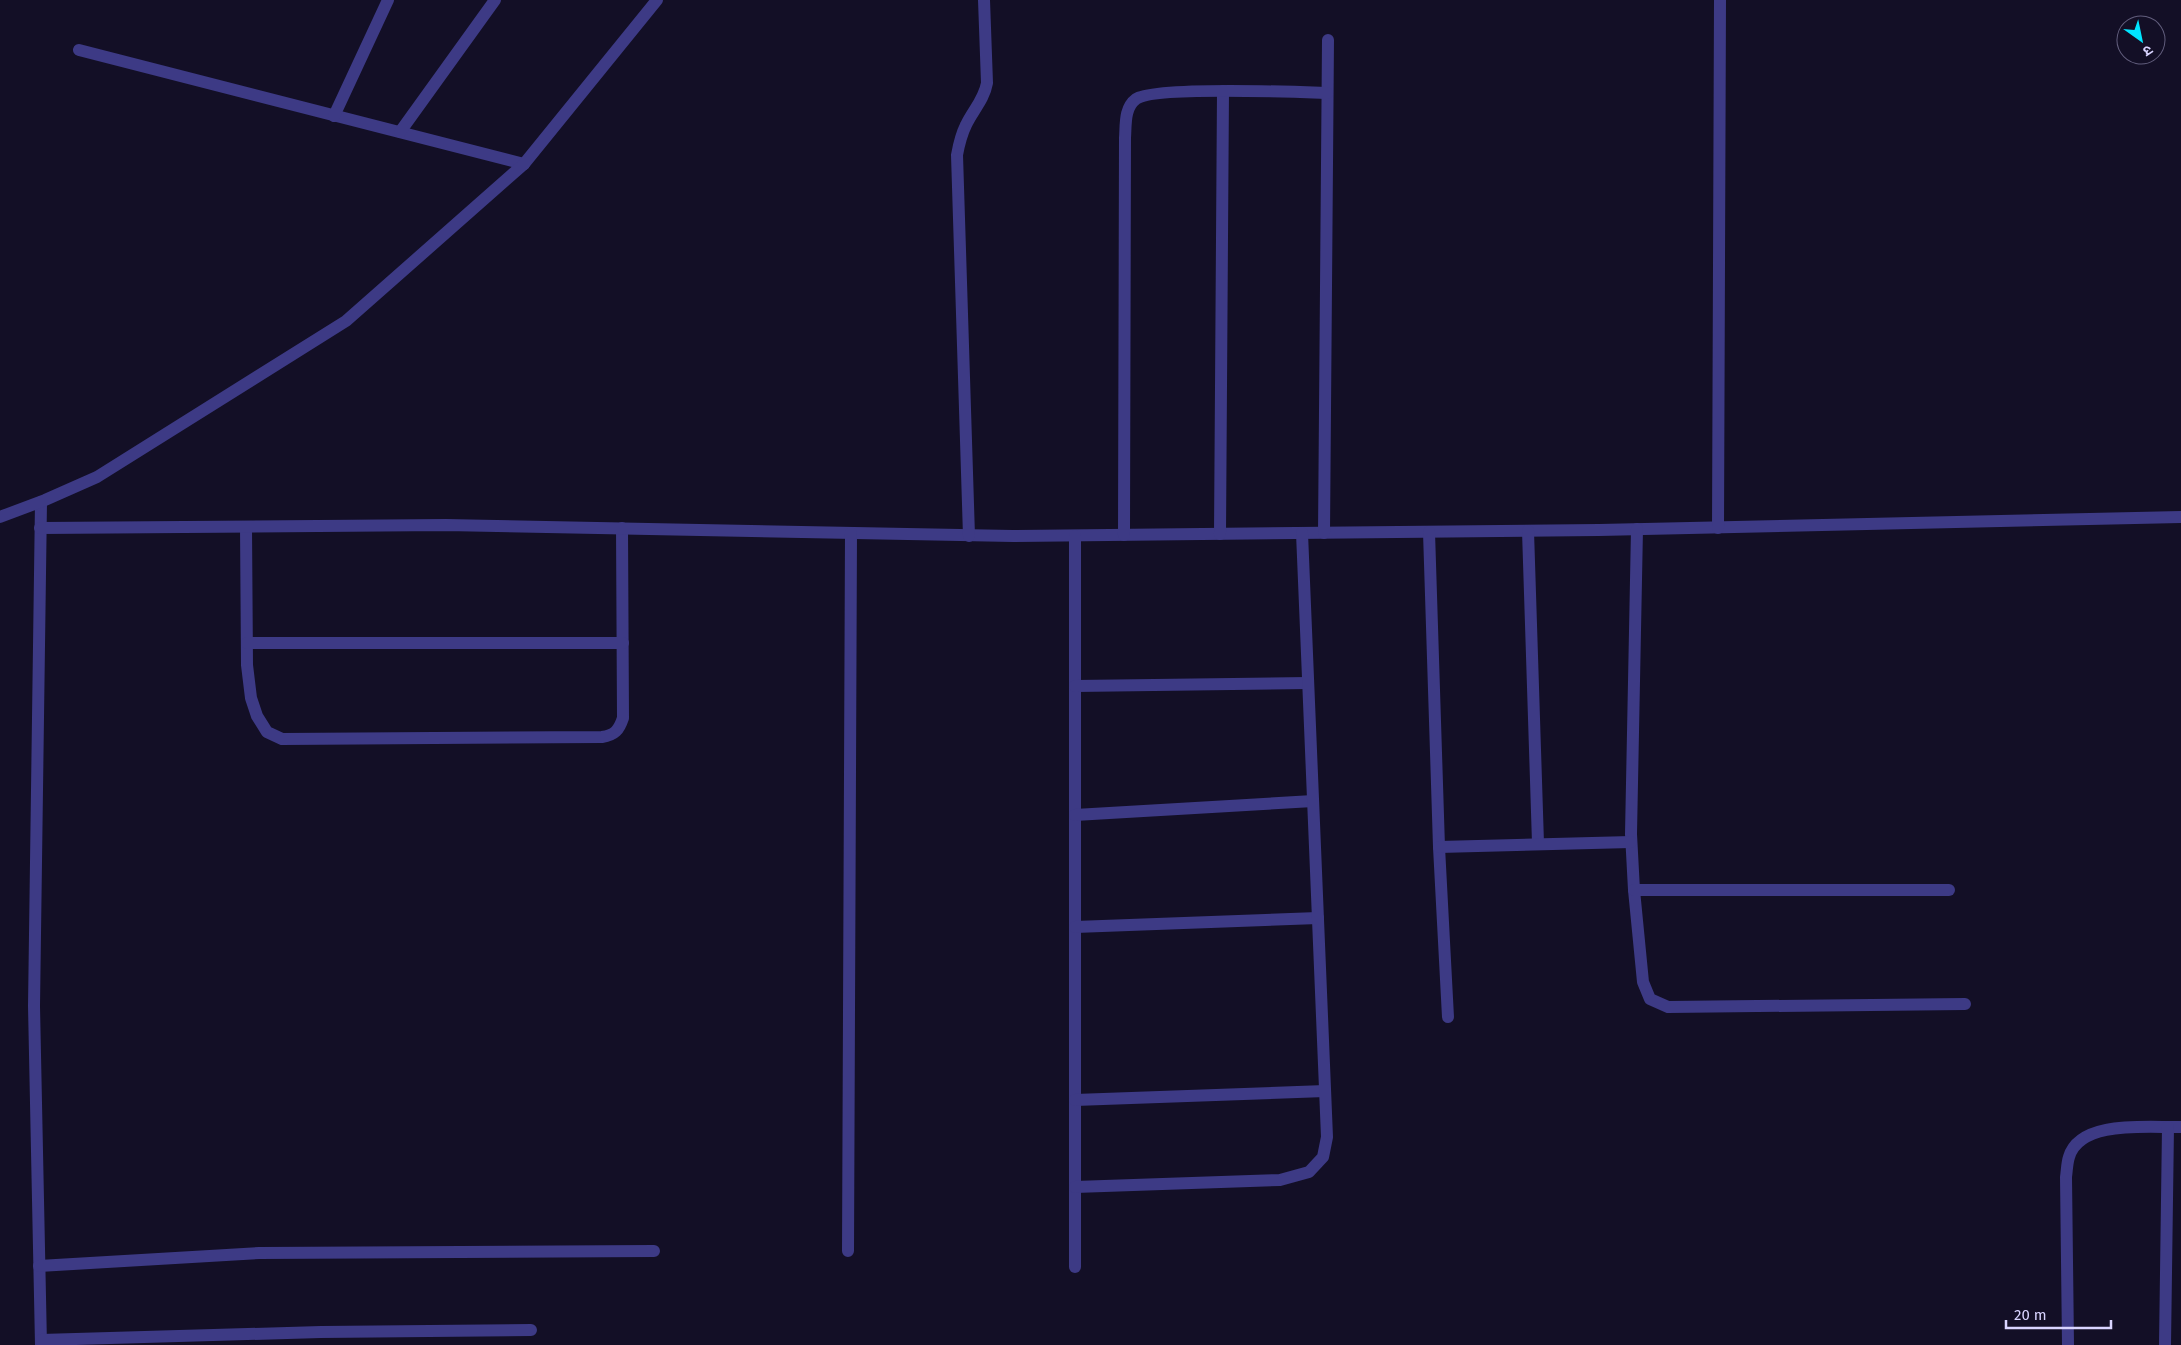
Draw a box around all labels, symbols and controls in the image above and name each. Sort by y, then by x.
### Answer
north arrow [2116,15,2166,65]
text: उ [2139,41,2156,60]
scale bar [2006,1298,2111,1330]
text: 20 m [2014,1306,2047,1324]

